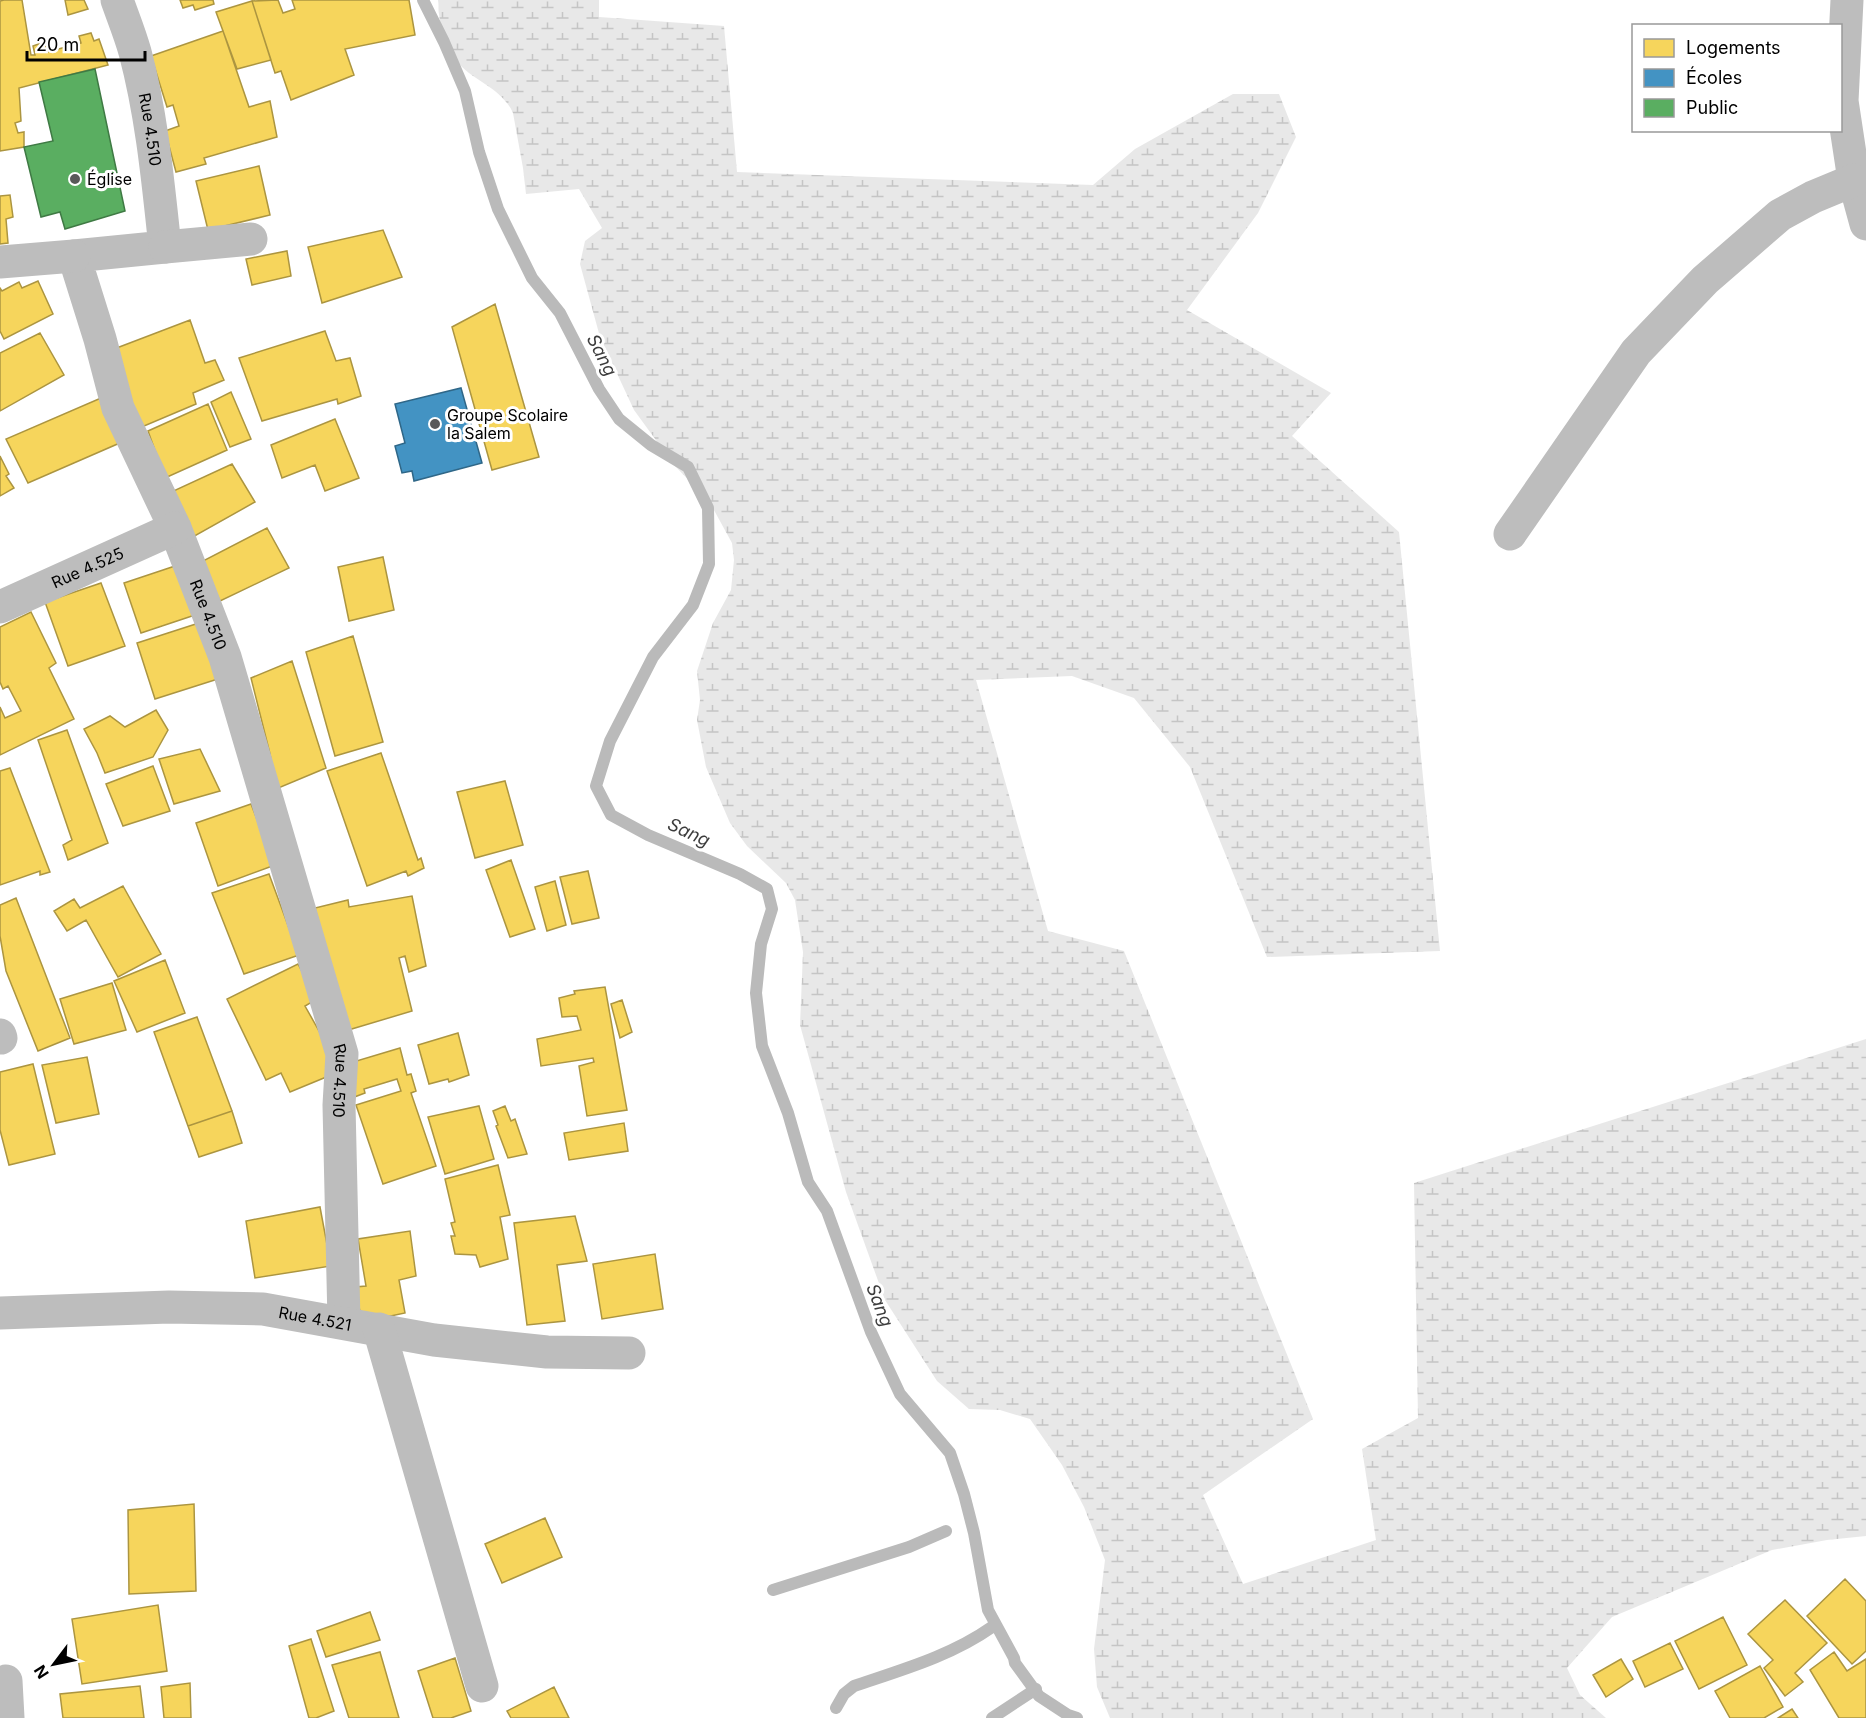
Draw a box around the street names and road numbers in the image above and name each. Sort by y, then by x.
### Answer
street label: Rue 4.510 [135,91,166,167]
street label: Rue 4.525 [48,543,127,592]
street label: Rue 4.510 [186,576,231,653]
street label: Rue 4.510 [329,1041,352,1118]
street label: Rue 4.521 [277,1302,353,1335]

